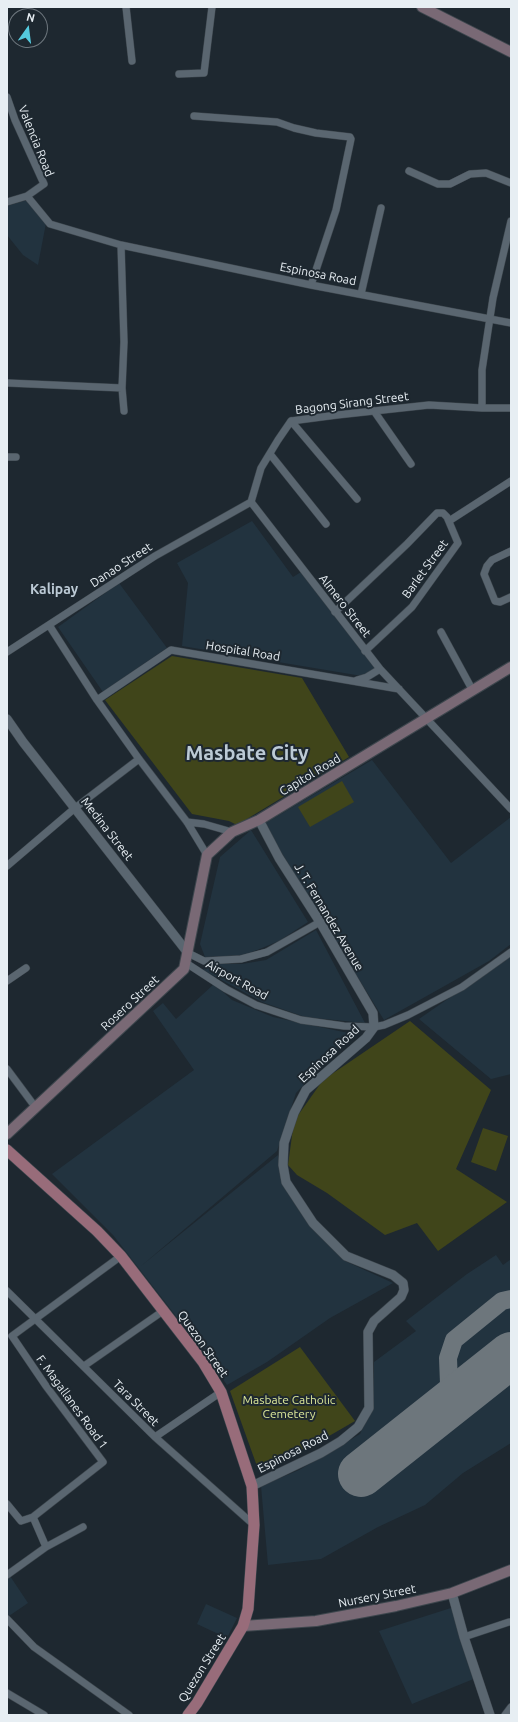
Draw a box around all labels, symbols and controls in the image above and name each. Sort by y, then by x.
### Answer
north arrow [8,8,48,48]
text: N [25,11,36,24]
street label: Valencia Road [15,103,57,179]
street label: Espinosa Road [279,260,357,288]
street label: Bagong Sirang Street [294,389,410,417]
street label: Barlet Street [399,537,451,601]
street label: Danao Street [87,540,155,590]
street label: Almero Street [316,572,374,640]
district label: Kalipay [30,581,78,597]
street label: Hospital Road [205,638,281,664]
district label: Masbate City [185,741,309,765]
street label: Capitol Road [277,751,343,799]
street label: Medina Street [78,795,136,863]
street label: J. T. Fernandez Avenue [291,861,367,973]
street label: Airport Road [203,957,271,1003]
street label: Rosero Street [98,972,162,1034]
street label: Espinosa Road [296,1022,362,1086]
street label: Quezon Street [175,1308,231,1380]
street label: F. Magallanes Road 1 [33,1352,111,1452]
street label: Tara Street [110,1377,162,1429]
park label: Masbate Catholic Cemetery [243,1393,335,1421]
street label: Espinosa Road [255,1428,331,1476]
street label: Nursery Street [337,1581,417,1611]
street label: Quezon Street [175,1631,229,1705]

